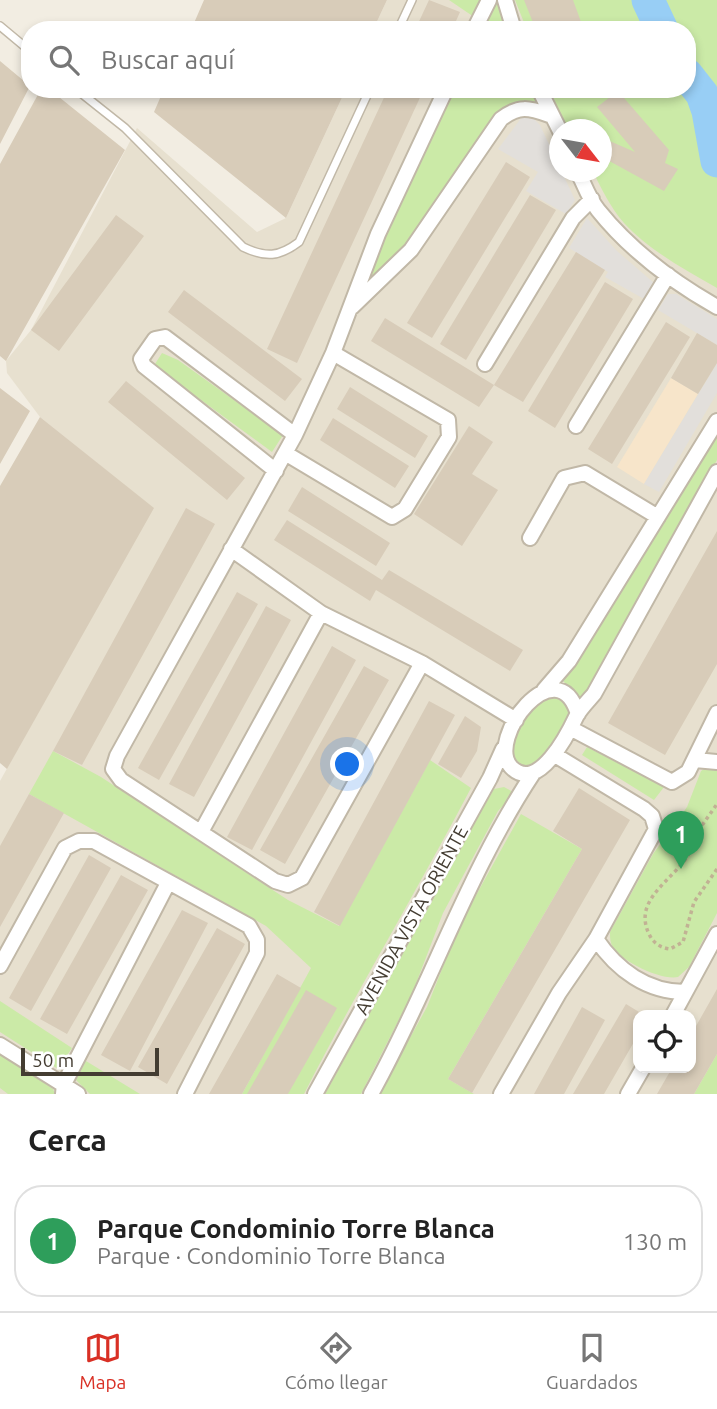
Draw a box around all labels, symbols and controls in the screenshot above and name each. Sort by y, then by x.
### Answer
search box [21,21,696,98]
icon: search [45,41,83,79]
text: Buscar aquí [101,45,235,74]
north arrow [549,119,612,182]
your location [330,747,364,781]
pin: 1 [658,811,704,869]
street label: AVENIDA VISTA ORIENTE [350,822,472,1018]
map controls [633,1010,696,1073]
button: locate [633,1010,696,1073]
scale bar [21,1045,159,1077]
text: 50 m [32,1049,74,1071]
text: Cerca [28,1123,107,1157]
text: Parque Condominio Torre Blanca [97,1214,495,1243]
text: 1 [47,1229,59,1254]
text: 130 m [623,1229,687,1254]
text: Parque · Condominio Torre Blanca [97,1243,446,1268]
tab: Mapa [79,1329,126,1393]
tab: Cómo llegar [285,1329,388,1393]
tab: Guardados [546,1329,638,1393]

